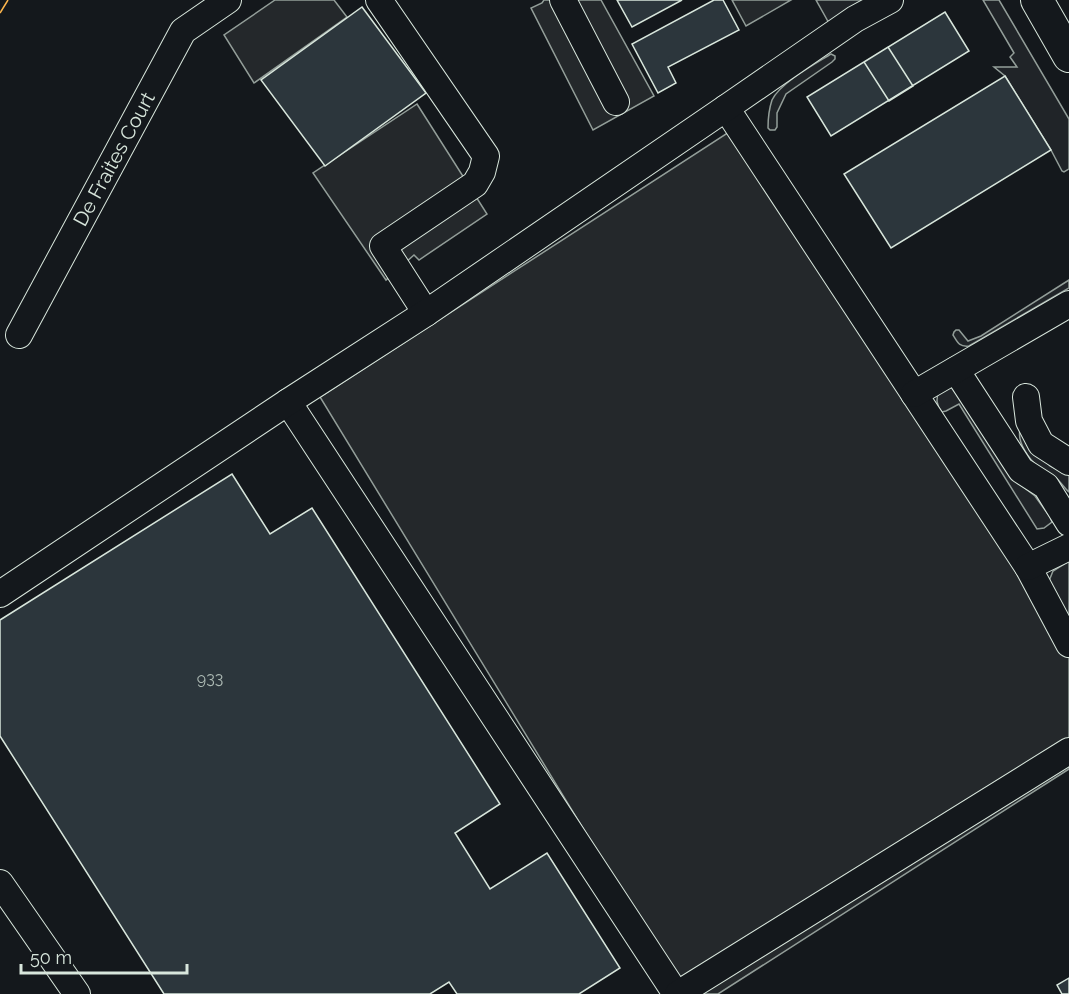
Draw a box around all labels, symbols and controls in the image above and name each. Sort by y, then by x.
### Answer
street label: De Fraites Court [68,88,160,230]
house number: 933 [197,669,223,688]
scale bar [21,937,188,975]
text: 50 m [30,947,72,968]

